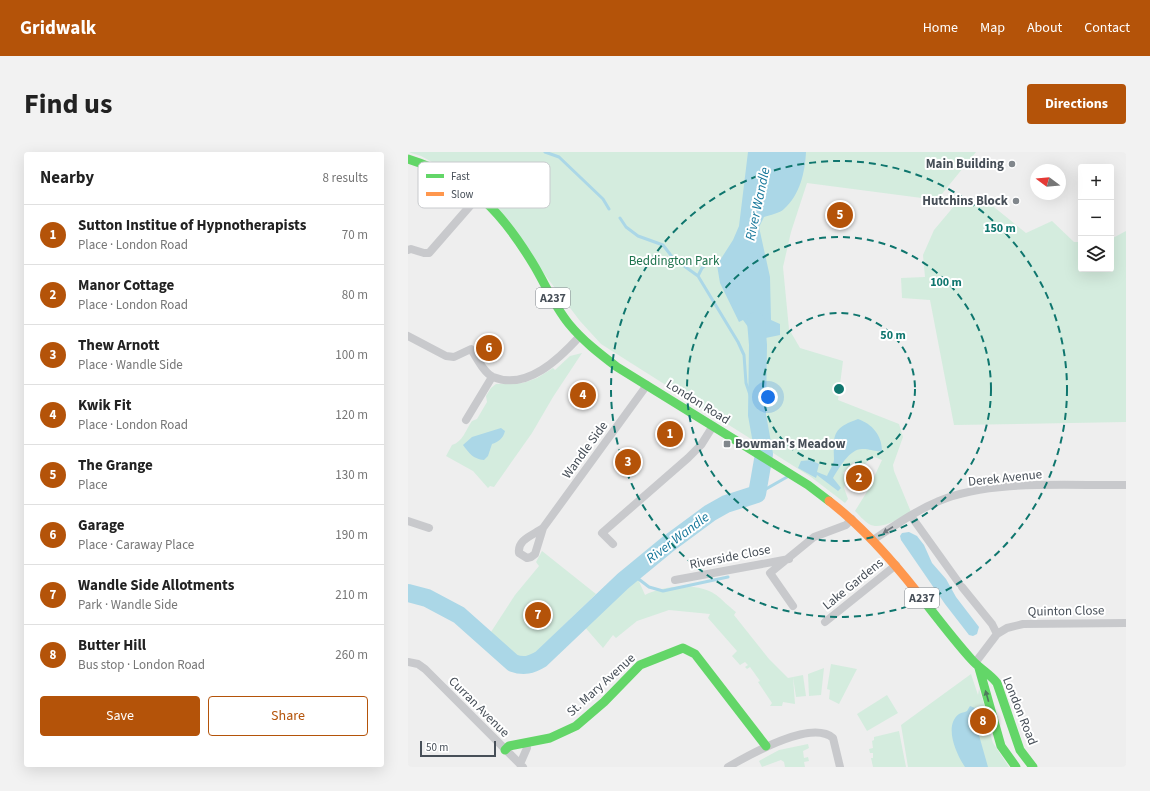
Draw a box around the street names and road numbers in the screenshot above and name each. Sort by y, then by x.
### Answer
road number: A237 [536,288,570,308]
street label: London Road [663,375,733,429]
street label: Wandle Side [558,418,612,482]
street label: Derek Avenue [967,465,1043,491]
street label: Riverside Close [688,540,772,574]
street label: Lake Gardens [819,554,888,614]
road number: A237 [905,588,939,608]
street label: Quinton Close [1028,601,1104,621]
street label: St. Mary Avenue [563,649,639,721]
street label: Curran Avenue [445,673,513,741]
street label: London Road [998,674,1042,748]

